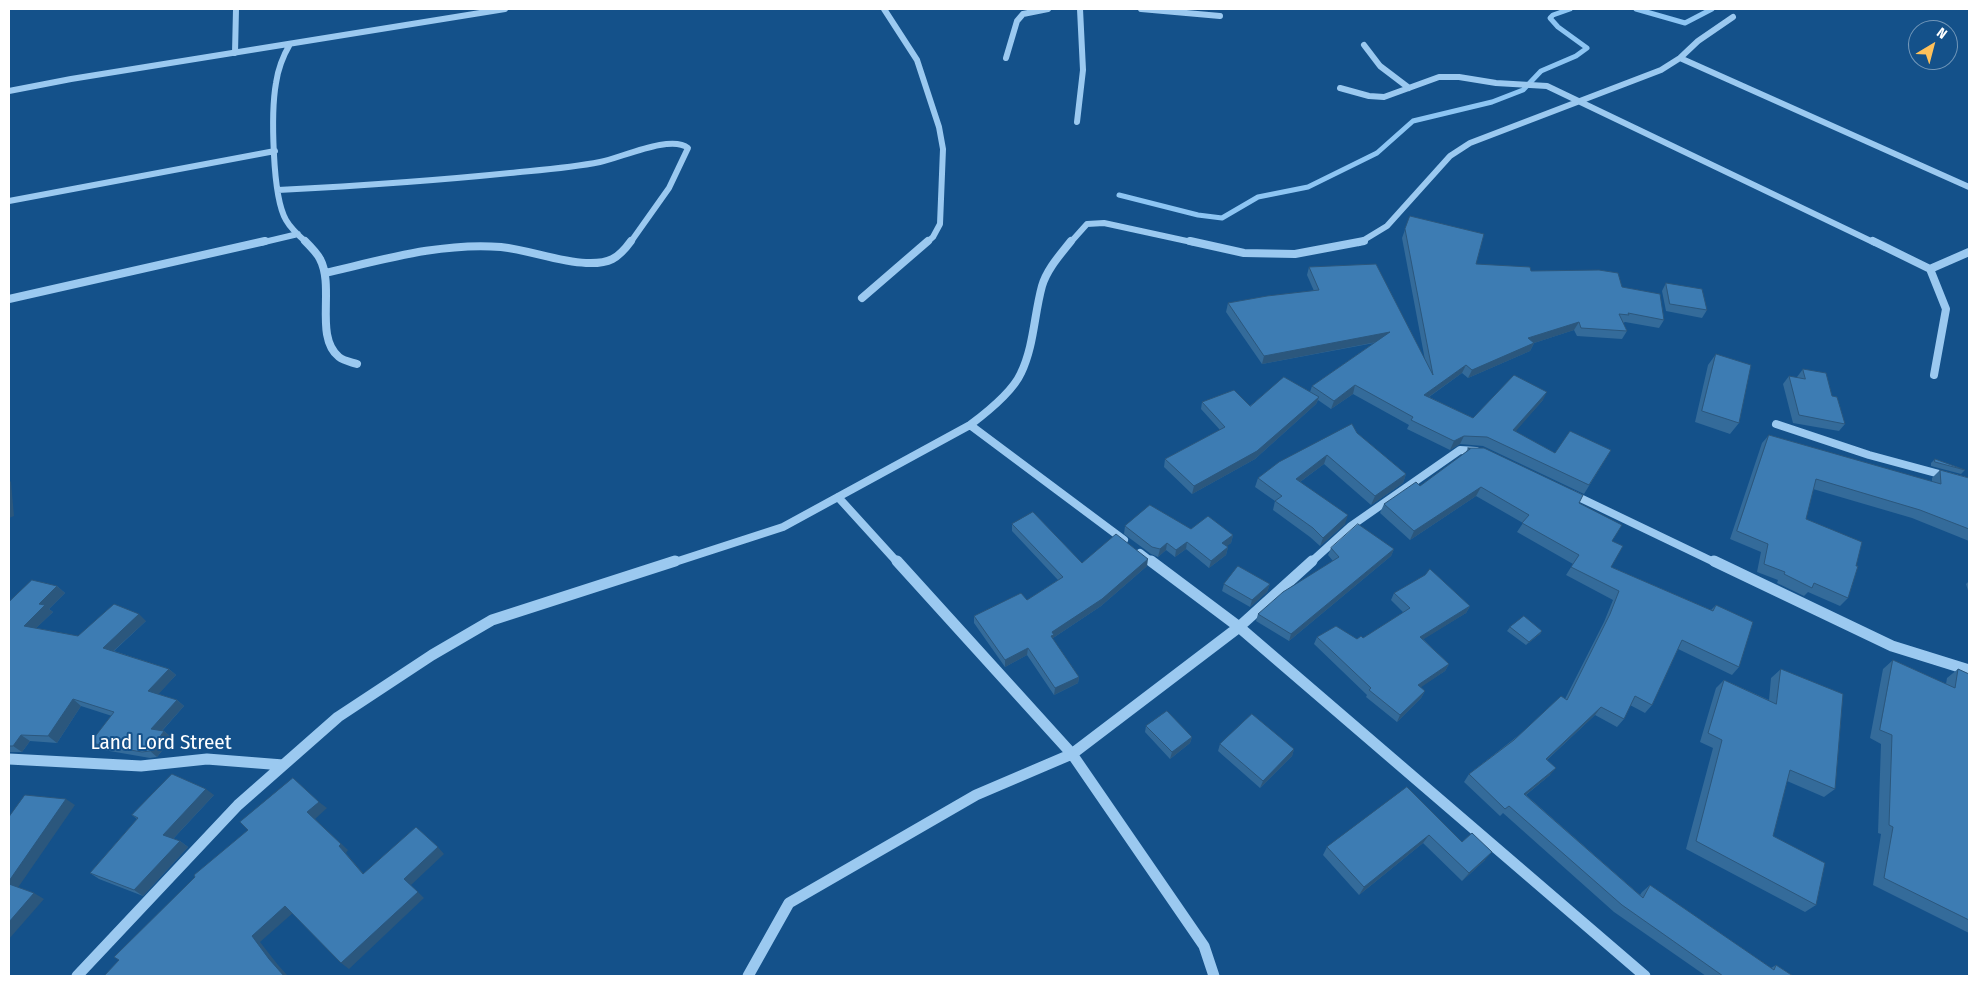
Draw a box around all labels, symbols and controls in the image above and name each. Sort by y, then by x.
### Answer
north arrow [1908,20,1958,70]
text: N [1933,24,1950,43]
street label: Land Lord Street [90,730,232,756]

